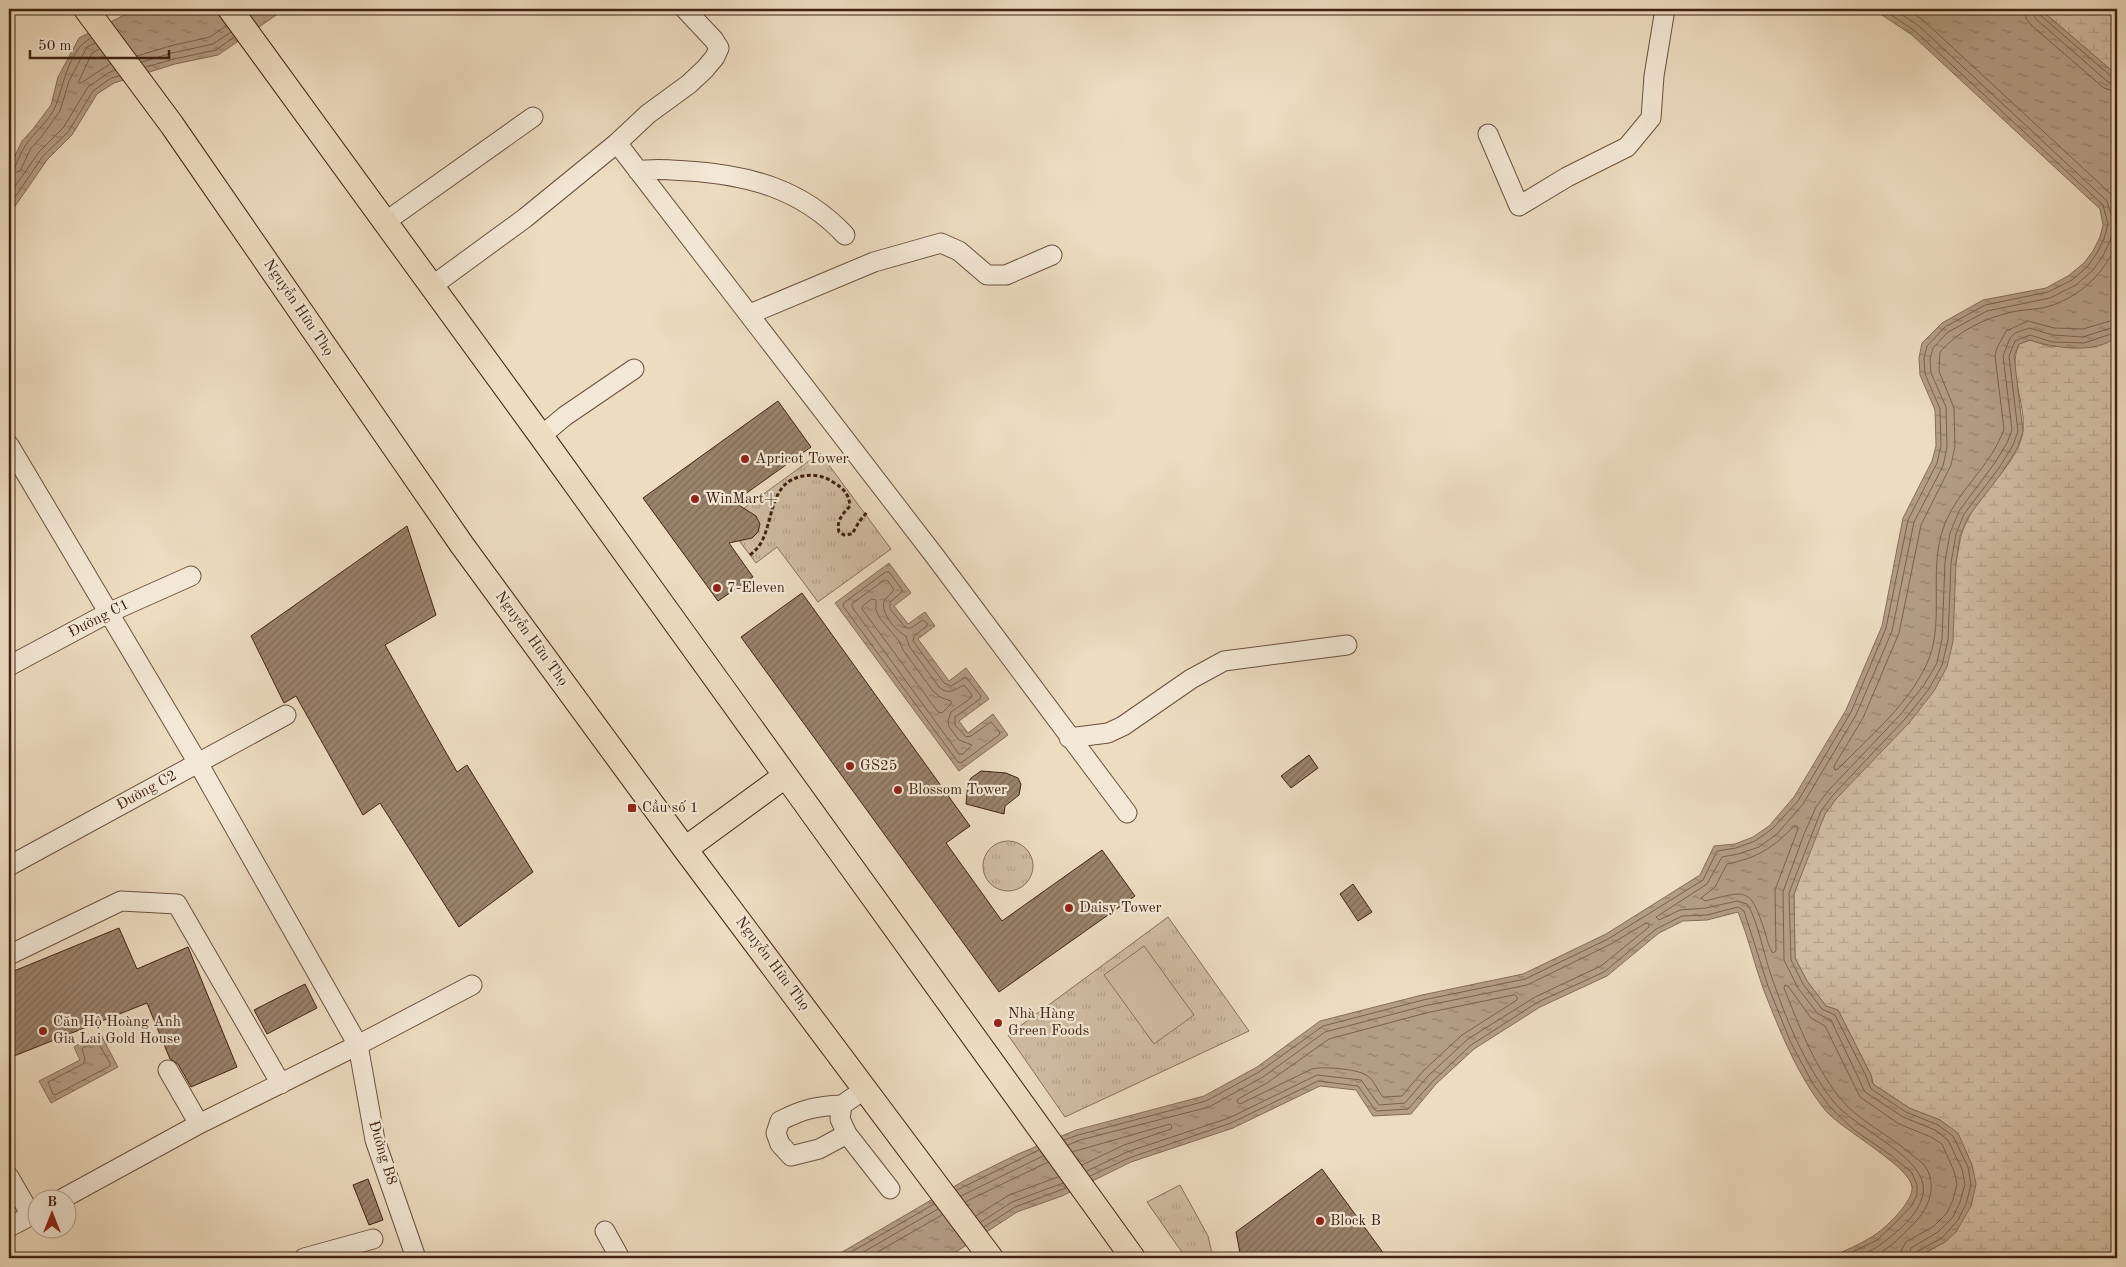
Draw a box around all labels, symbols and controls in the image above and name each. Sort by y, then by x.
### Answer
scale bar [30,28,169,60]
text: 50 m [38,39,72,54]
street label: Nguyễn Hữu Thọ [260,256,337,359]
place label: Apricot Tower [755,452,849,467]
marker: Apricot Tower [739,453,751,465]
place label: WinMart+ [705,492,778,507]
marker: WinMart+ [689,493,701,505]
place label: 7-Eleven [727,581,785,596]
marker: 7-Eleven [711,582,723,594]
street label: Nguyễn Hữu Thọ [492,588,571,689]
street label: Đường C1 [66,597,132,641]
place label: GS25 [860,759,898,774]
marker: GS25 [844,760,856,772]
street label: Đường C2 [114,768,180,814]
place label: Blossom Tower [908,783,1007,798]
marker: Blossom Tower [892,784,904,796]
place label: Cầu số 1 [642,799,699,816]
marker: Cầu số 1 [626,802,638,814]
place label: Daisy Tower [1079,901,1162,916]
marker: Daisy Tower [1063,902,1075,914]
street label: Nguyễn Hữu Thọ [732,914,813,1014]
place label: Nhà Hàng Green Foods [1008,1007,1089,1039]
place label: Căn Hộ Hoàng Anh Gia Lai Gold House [53,1015,181,1047]
marker: Nhà Hàng Green Foods [992,1017,1004,1029]
marker: Căn Hộ Hoàng Anh Gia Lai Gold House [37,1025,49,1037]
street label: Đường B8 [365,1119,399,1187]
north arrow [28,1190,78,1240]
text: B [47,1195,57,1209]
place label: Block B [1330,1214,1381,1229]
marker: Block B [1314,1215,1326,1227]

